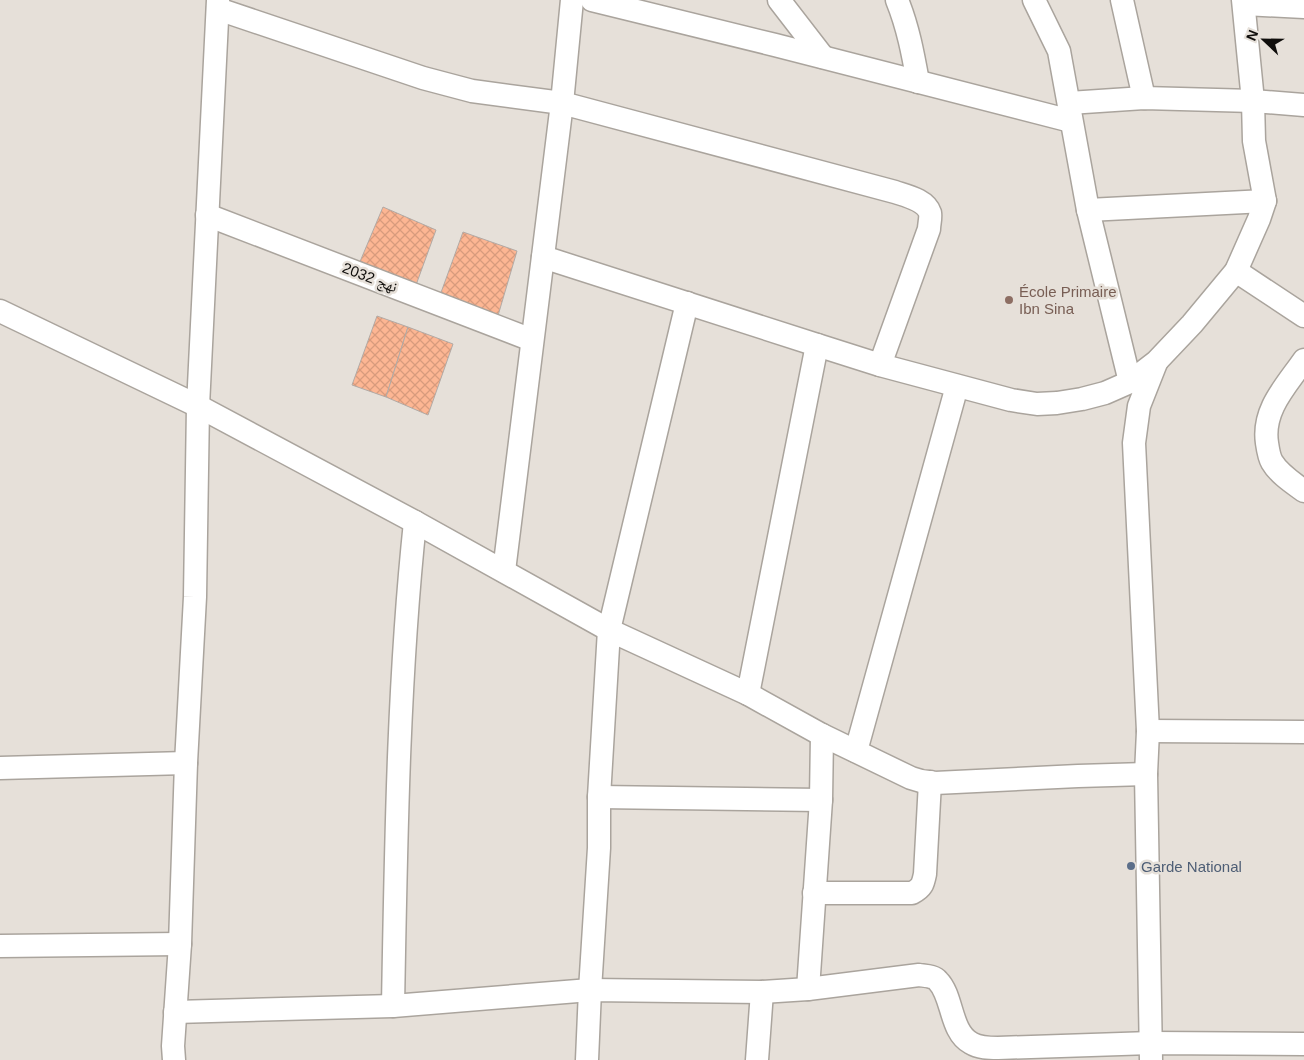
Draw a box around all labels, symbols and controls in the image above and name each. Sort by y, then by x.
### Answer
north arrow [1239,15,1289,65]
text: N [1243,27,1261,43]
street label: نهج 2032 [339,259,400,297]
place label: École Primaire Ibn Sina [1019,283,1117,317]
marker: École Primaire Ibn Sina [1003,294,1015,306]
place label: Garde National [1141,858,1242,875]
marker: Garde National [1125,860,1137,872]

